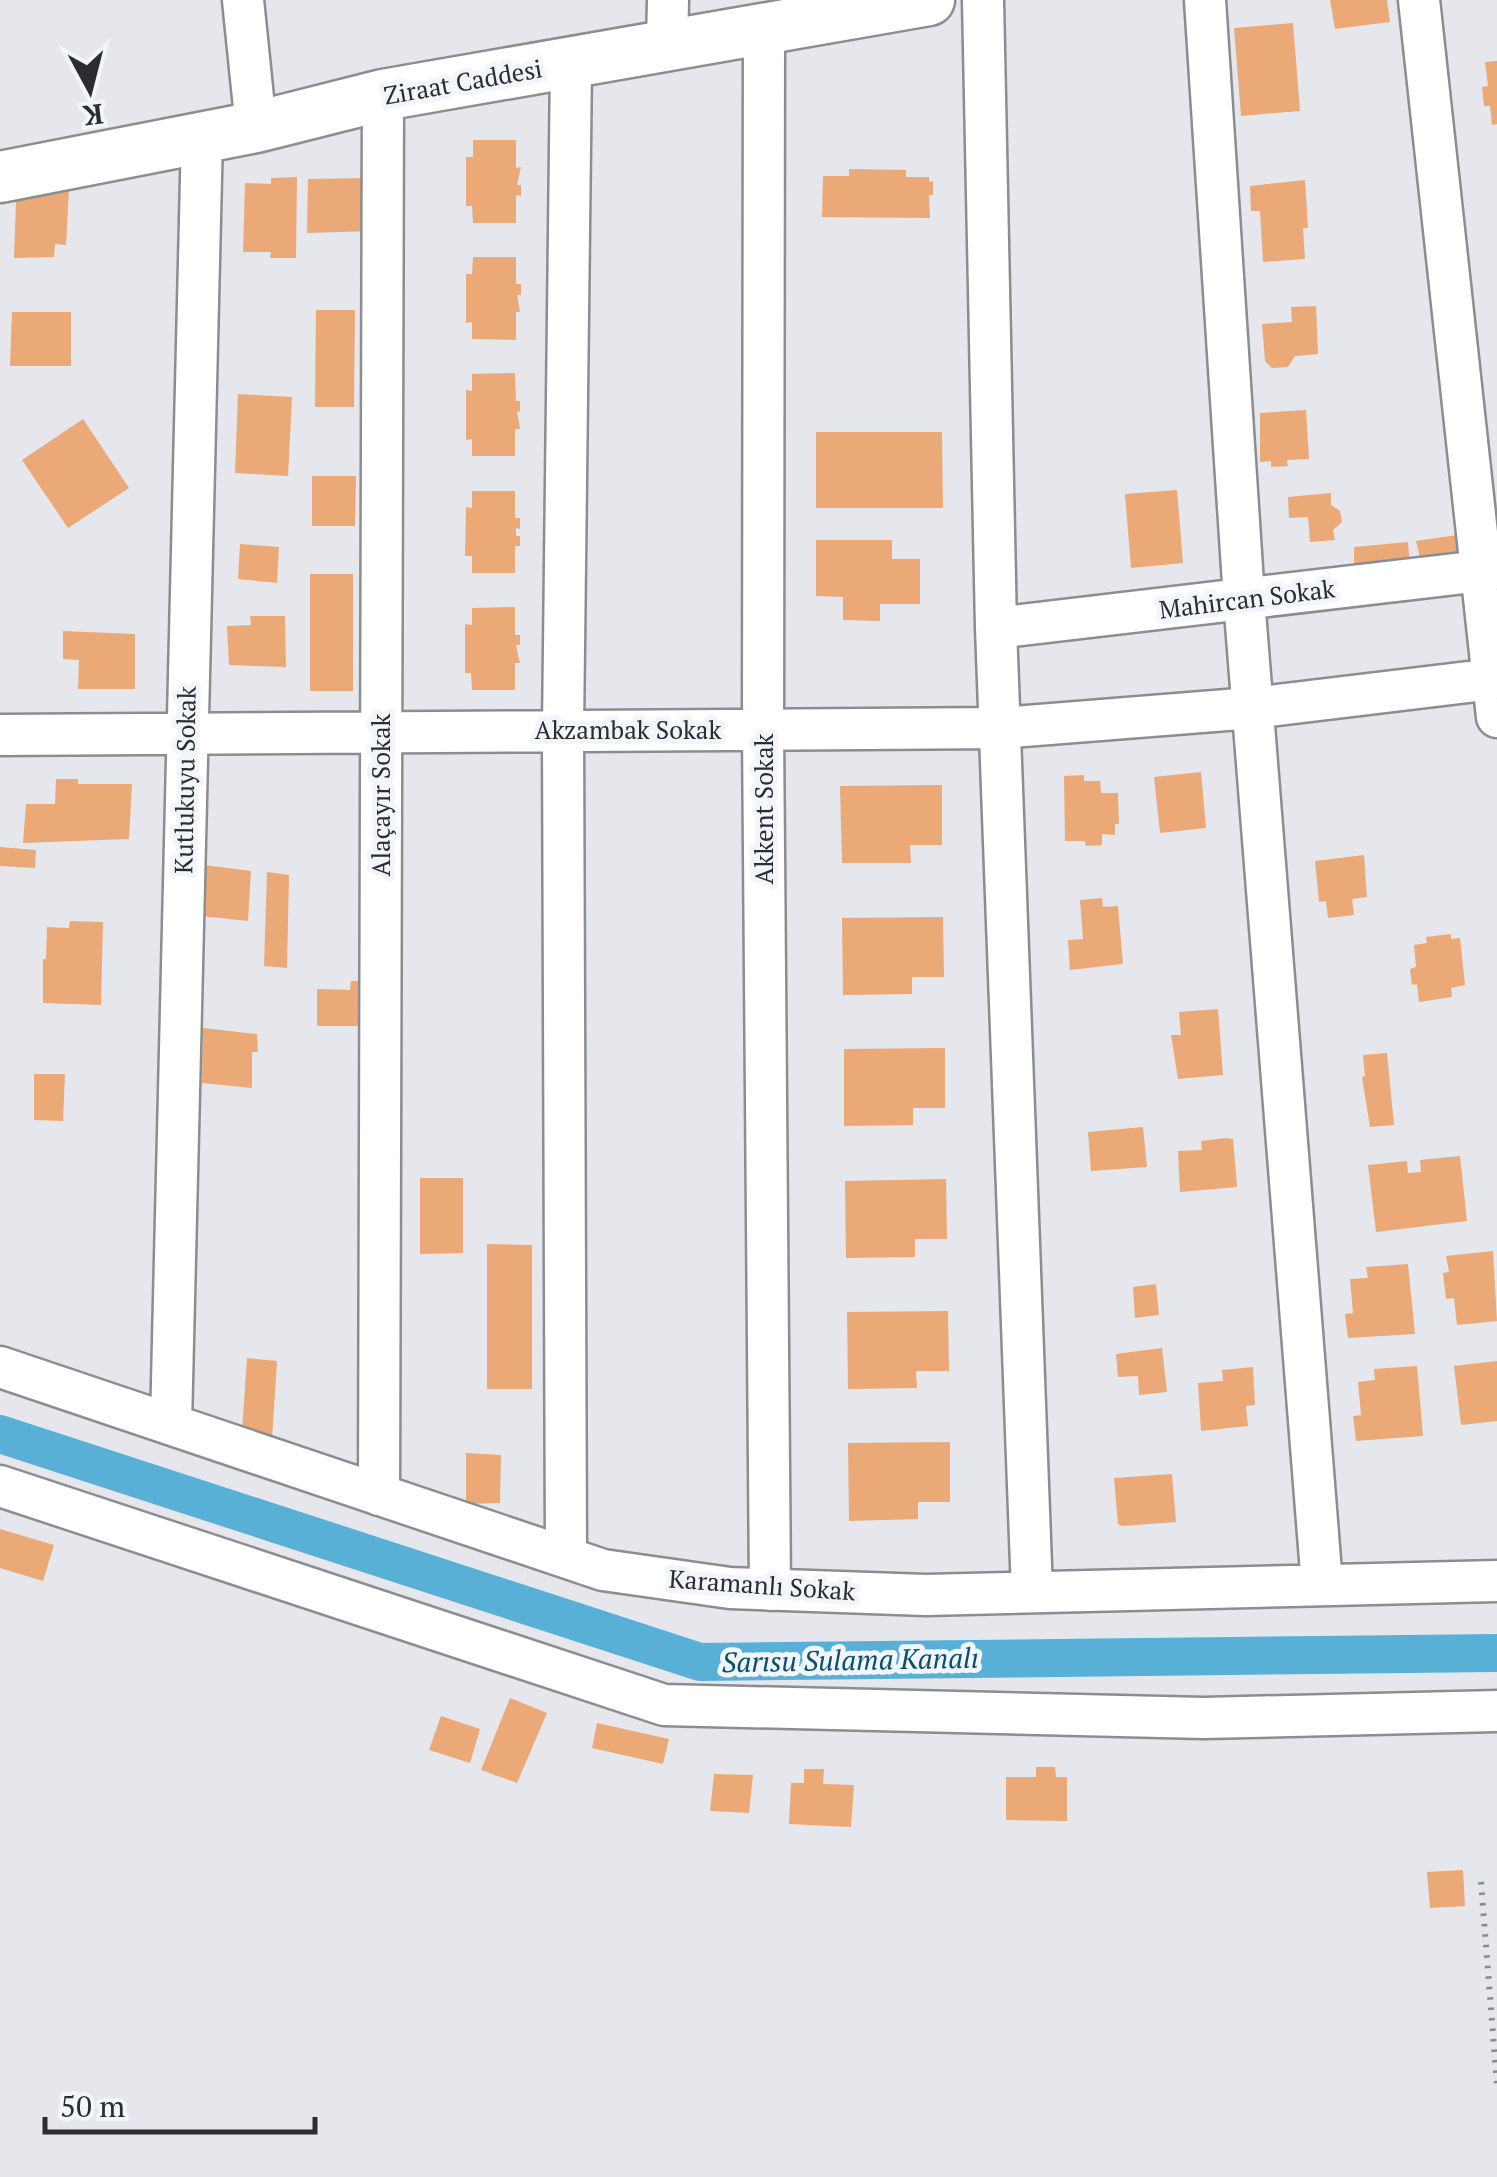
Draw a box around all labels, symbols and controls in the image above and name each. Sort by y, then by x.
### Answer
north arrow [40,40,140,140]
street label: Ziraat Caddesi [381,51,545,112]
text: K [81,96,105,135]
street label: Mahircan Sokak [1157,571,1337,626]
street label: Kutlukuyu Sokak [166,686,203,874]
street label: Alaçayır Sokak [364,713,397,876]
street label: Akzambak Sokak [535,713,721,746]
street label: Akkent Sokak [747,733,780,885]
street label: Karamanlı Sokak [668,1562,856,1607]
water label: Sarısu Sulama Kanalı [721,1639,979,1680]
scale bar [45,2072,315,2134]
text: 50 m [60,2086,125,2126]

